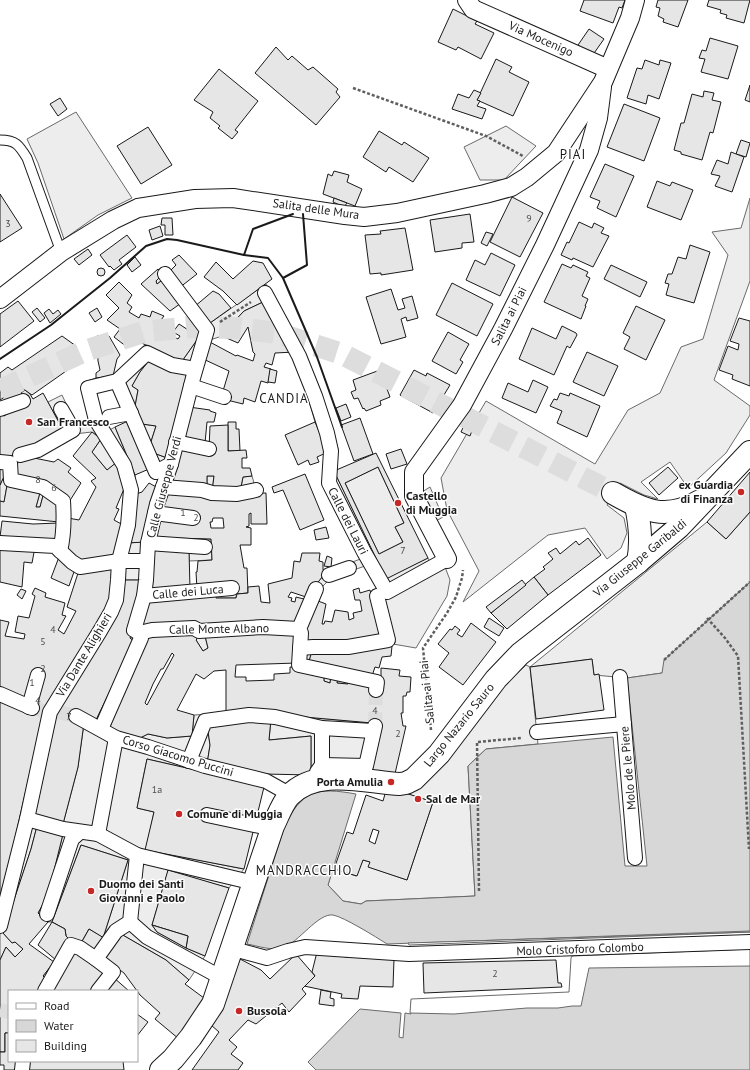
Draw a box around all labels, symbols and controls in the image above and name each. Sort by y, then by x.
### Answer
street label: Via Mocenigo [506,17,576,59]
district label: PIAI [560,146,586,163]
street label: Salita delle Mura [272,195,360,222]
house number: 9 [526,212,532,225]
house number: 3 [5,217,11,230]
street label: Salita ai Piai [487,284,530,348]
district label: CANDIA [259,390,309,407]
place label: San Francesco [37,414,110,429]
marker: San Francesco [24,417,34,427]
street label: Calle Giuseppe Verdi [143,434,184,540]
house number: 8 [35,473,41,486]
place label: ex Guardia di Finanza [679,477,733,506]
house number: 6 [51,481,57,494]
street label: Calle dei Lauri [325,485,372,557]
marker: ex Guardia di Finanza [736,487,746,497]
place label: Castello di Muggia [406,488,457,517]
marker: Castello di Muggia [393,498,403,508]
house number: 1 [180,506,186,519]
house number: 2 [193,511,199,524]
street label: Via Giuseppe Garibaldi [589,515,689,601]
house number: 7 [400,544,406,557]
street label: Calle dei Luca [152,581,224,602]
street label: Via Dante Alighieri [52,610,115,701]
street label: Calle Monte Albano [169,620,269,637]
house number: 4 [50,623,56,636]
house number: 5 [40,635,46,648]
street label: Salita ai Piai [416,660,437,725]
house number: 2 [40,662,46,675]
house number: 1 [29,676,35,689]
street label: Largo Nazario Sauro [420,680,497,770]
house number: 4 [35,694,41,707]
house number: 4 [372,704,378,717]
house number: 7 [66,710,72,723]
street label: Molo de le Piere [616,726,639,810]
house number: 2 [395,727,401,740]
street label: Corso Giacomo Puccini [121,731,236,780]
place label: Porta Amulia [317,774,383,789]
marker: Porta Amulia [386,777,396,787]
house number: 1a [152,783,162,796]
place label: Sal de Mar [426,791,481,806]
marker: Sal de Mar [413,794,423,804]
place label: Comune di Muggia [187,806,282,821]
marker: Comune di Muggia [174,809,184,819]
district label: MANDRACCHIO [256,862,352,879]
place label: Duomo dei Santi Giovanni e Paolo [99,876,185,905]
marker: Duomo dei Santi Giovanni e Paolo [86,886,96,896]
street label: Molo Cristoforo Colombo [516,939,644,958]
house number: 2 [492,967,498,980]
legend [8,990,138,1062]
text: Road [44,998,69,1013]
place label: Bussola [247,1003,287,1018]
marker: Bussola [234,1006,244,1016]
text: Water [44,1018,74,1033]
text: Building [44,1038,87,1053]

